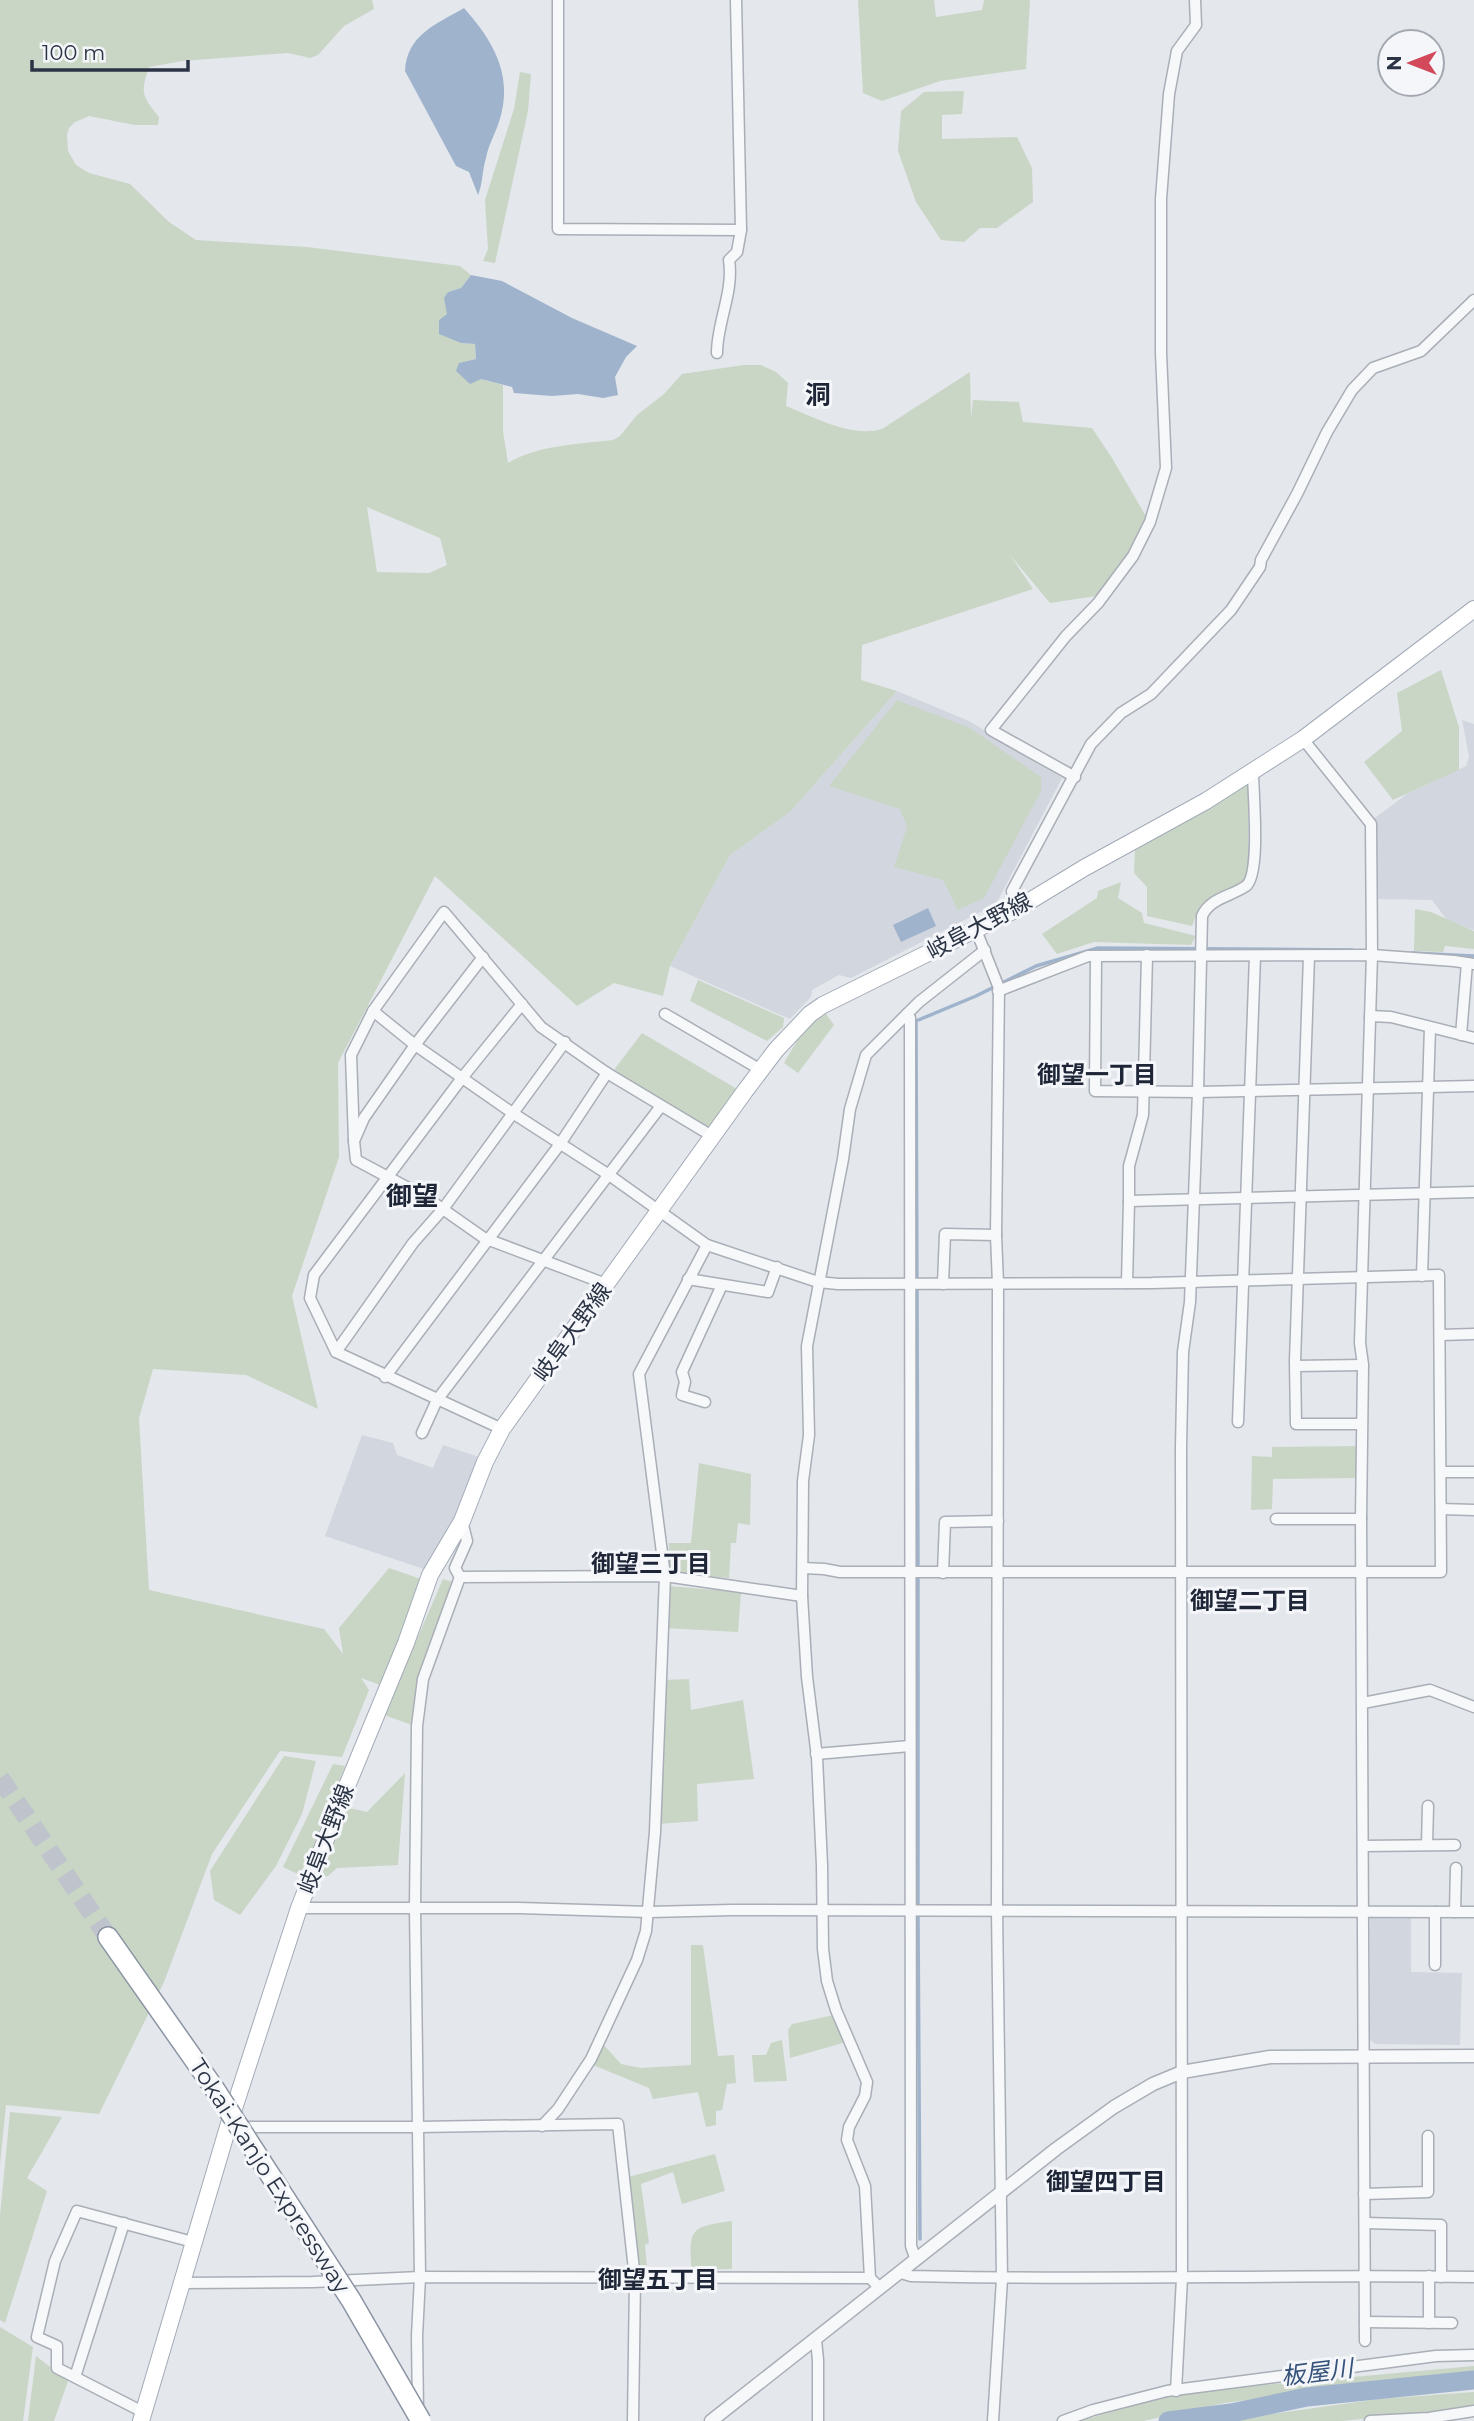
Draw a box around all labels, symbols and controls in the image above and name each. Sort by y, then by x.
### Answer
scale bar [32,28,187,72]
north arrow [1376,28,1446,98]
text: 100 m [42,40,105,65]
text: N [1383,55,1406,71]
district label: 洞 [805,379,831,411]
street label: 岐阜大野線 [922,887,1036,965]
district label: 御望一丁目 [1037,1060,1157,1089]
district label: 御望 [386,1180,438,1212]
street label: 岐阜大野線 [527,1277,617,1387]
district label: 御望三丁目 [591,1549,711,1578]
district label: 御望二丁目 [1190,1586,1310,1615]
street label: 岐阜大野線 [292,1780,360,1898]
street label: Tokai-Kanjo Expressway [184,2054,357,2299]
district label: 御望四丁目 [1046,2167,1166,2196]
district label: 御望五丁目 [598,2265,718,2294]
water label: 板屋川 [1280,2353,1357,2391]

